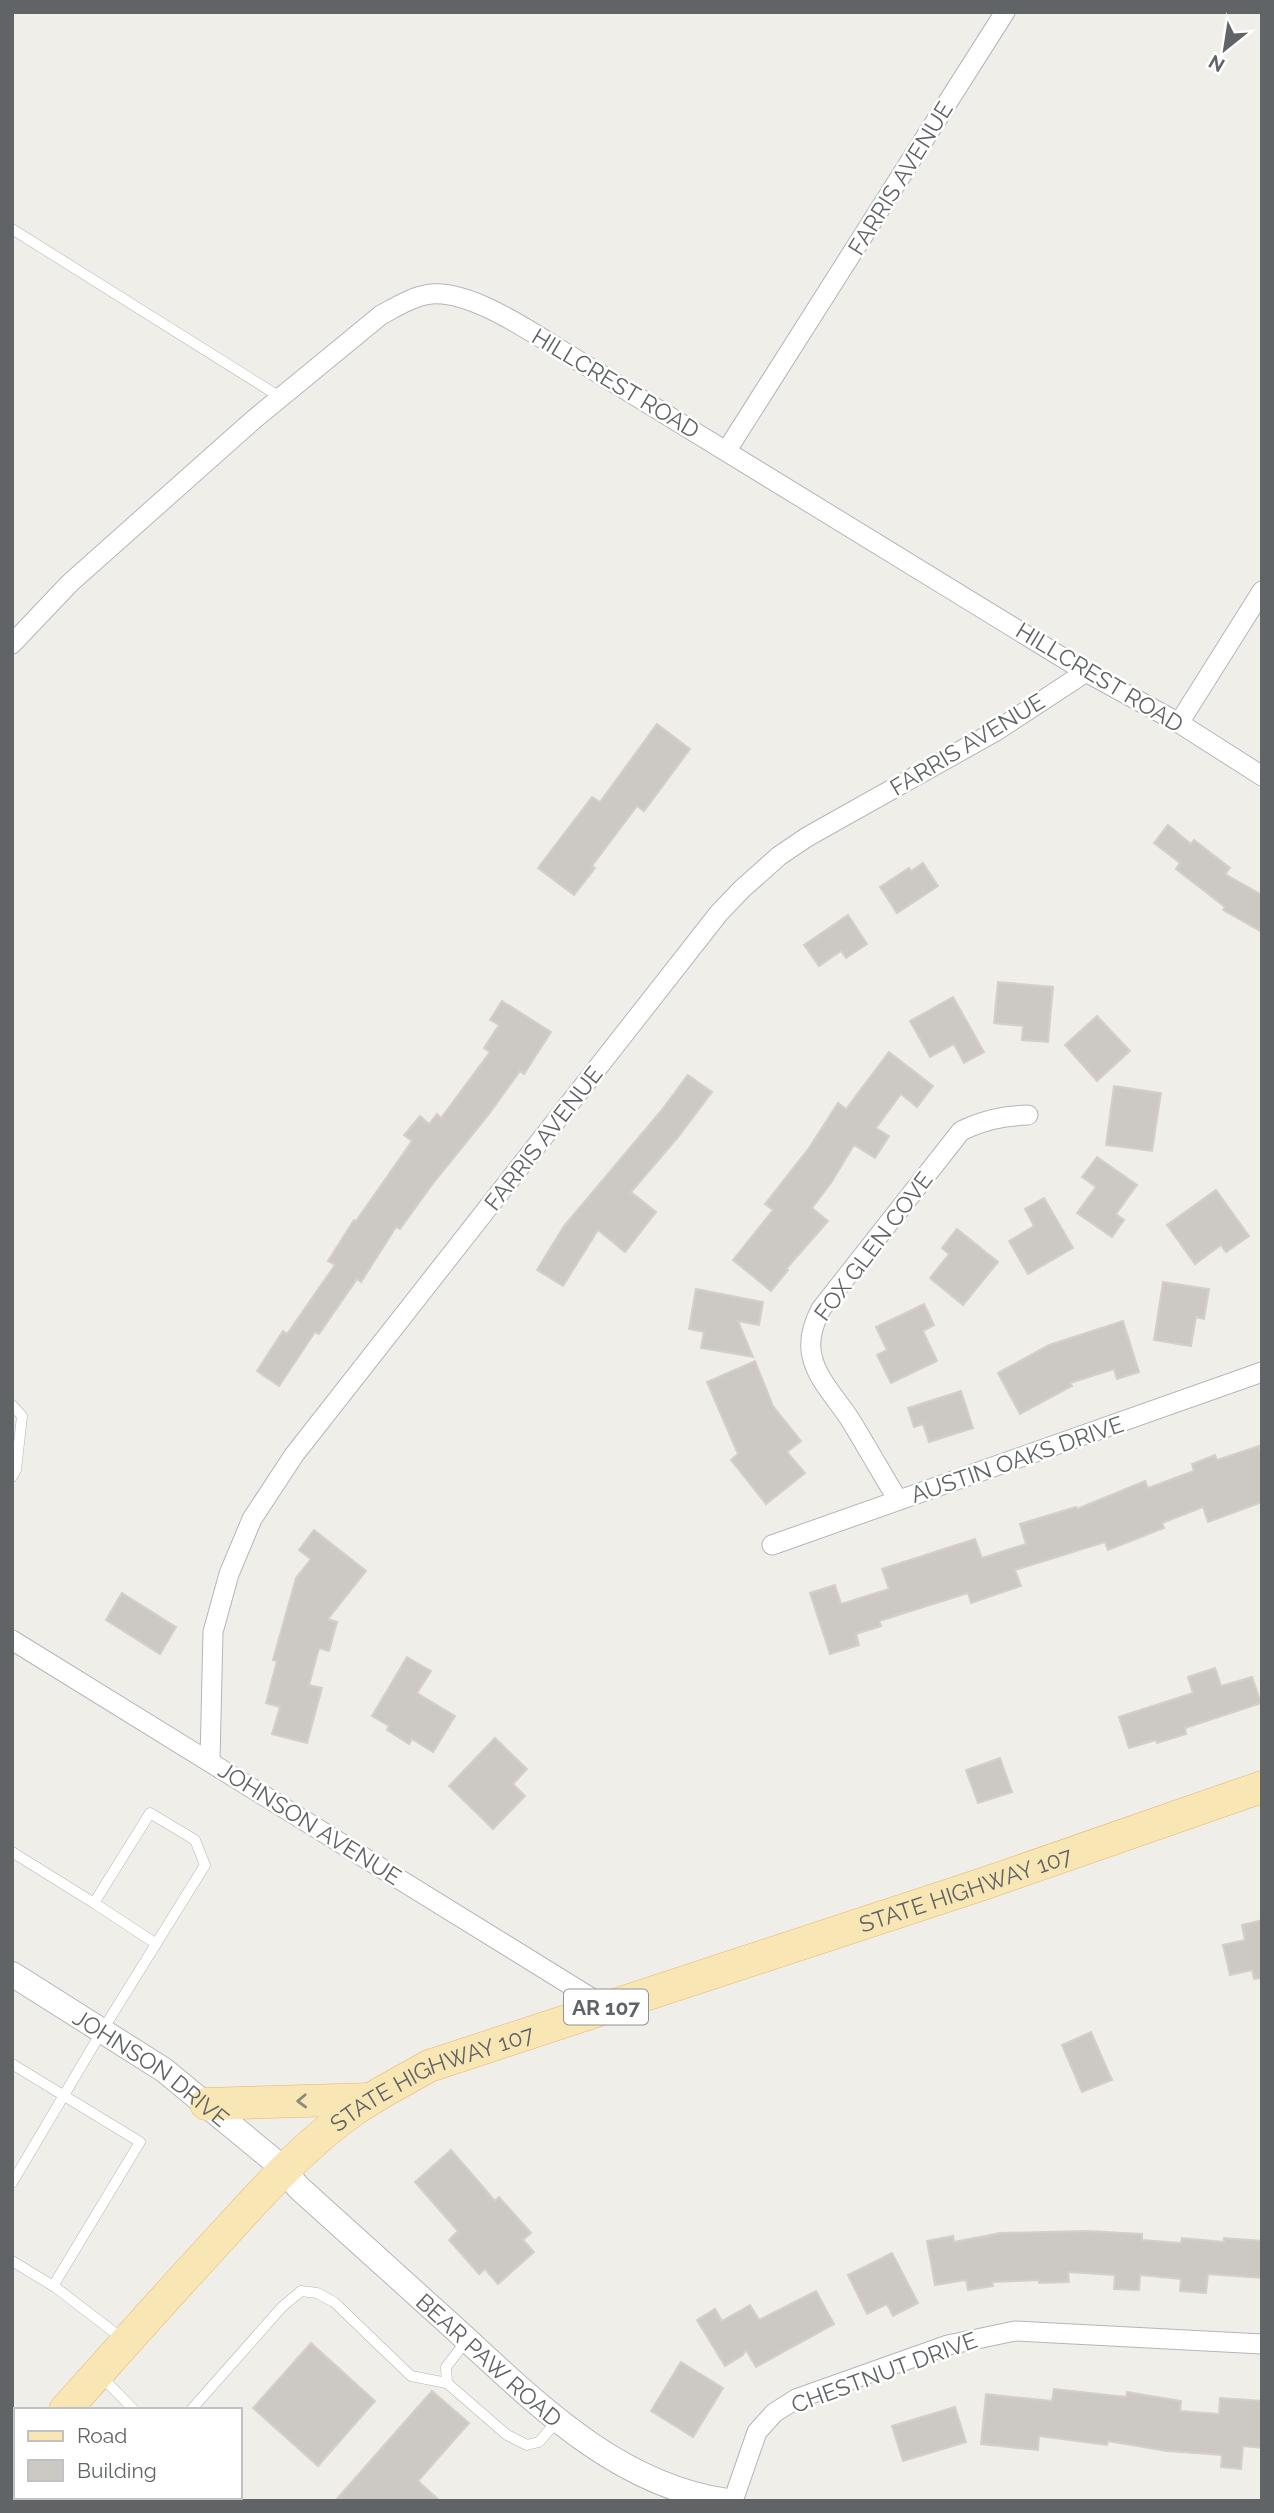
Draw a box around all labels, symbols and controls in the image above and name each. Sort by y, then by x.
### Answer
north arrow [1190,14,1260,84]
text: N [1205,51,1228,77]
street label: FARRIS AVENUE [842,96,958,260]
street label: HILLCREST ROAD [527,322,705,444]
street label: HILLCREST ROAD [1011,616,1189,738]
street label: FARRIS AVENUE [885,687,1049,801]
street label: FARRIS AVENUE [478,1061,608,1215]
street label: FOX GLEN COVE [808,1166,938,1326]
street label: AUSTIN OAKS DRIVE [907,1410,1127,1508]
street label: JOHNSON AVENUE [214,1756,406,1890]
street label: STATE HIGHWAY 107 [855,1840,1076,1937]
road number: AR 107 [564,1990,648,2024]
street label: JOHNSON DRIVE [69,2003,235,2132]
street label: STATE HIGHWAY 107 [324,2019,538,2137]
one-way arrow [296,2094,307,2109]
street label: BEAR PAW ROAD [411,2287,568,2432]
street label: CHESTNUT DRIVE [787,2326,981,2418]
legend [14,2408,242,2499]
text: Road [77,2423,127,2448]
text: Building [77,2458,157,2483]

